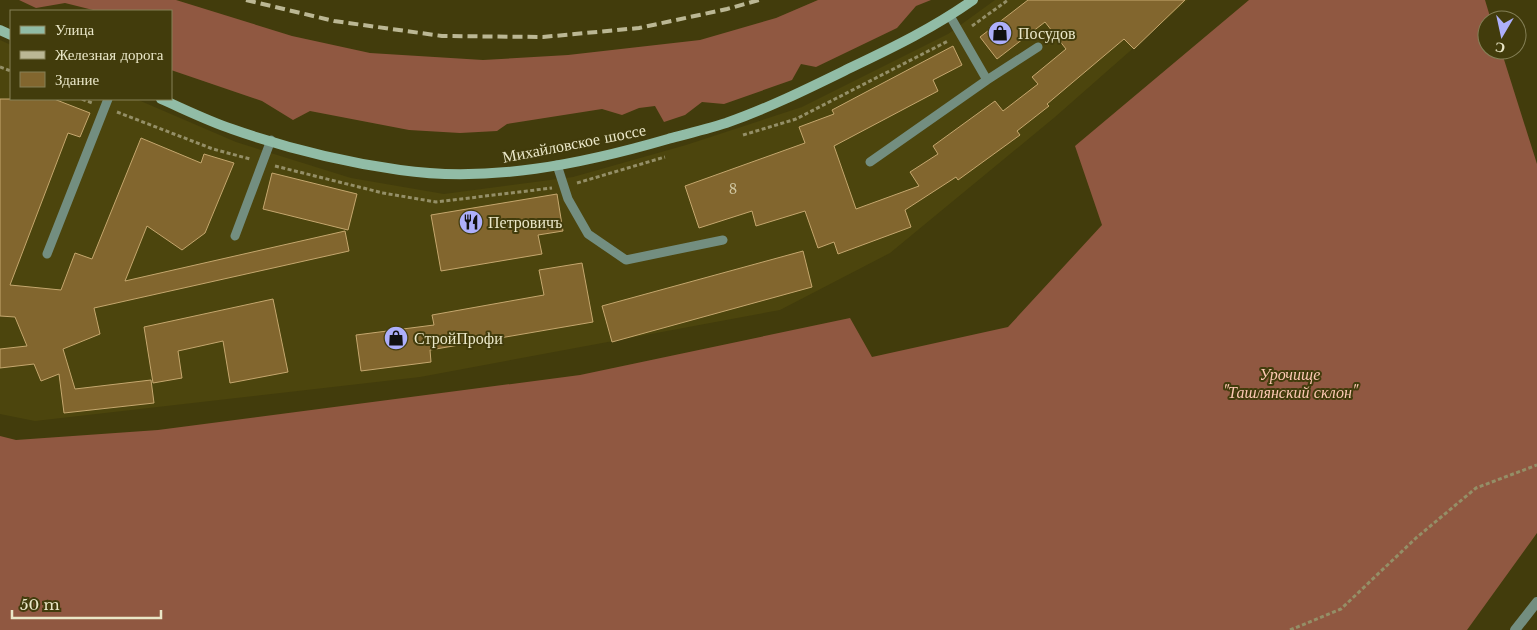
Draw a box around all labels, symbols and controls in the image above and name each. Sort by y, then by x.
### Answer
legend [10,10,172,100]
north arrow [1477,10,1527,60]
text: Улица [55,20,94,39]
shop icon: Посудов [987,20,1013,46]
place label: Посудов [1018,23,1076,43]
text: С [1494,38,1506,58]
text: Железная дорога [55,45,164,64]
text: Здание [55,70,99,89]
street label: Михайловское шоссе [501,119,647,167]
house number: 8 [729,180,737,198]
restaurant icon: Петровичъ [458,209,484,235]
place label: Петровичъ [488,212,562,232]
shop icon: СтройПрофи [383,325,409,351]
place label: СтройПрофи [414,328,503,348]
park label: Урочище "Ташлянский склон" [1222,364,1359,402]
scale bar [12,588,161,620]
text: 50 m [20,595,60,614]

